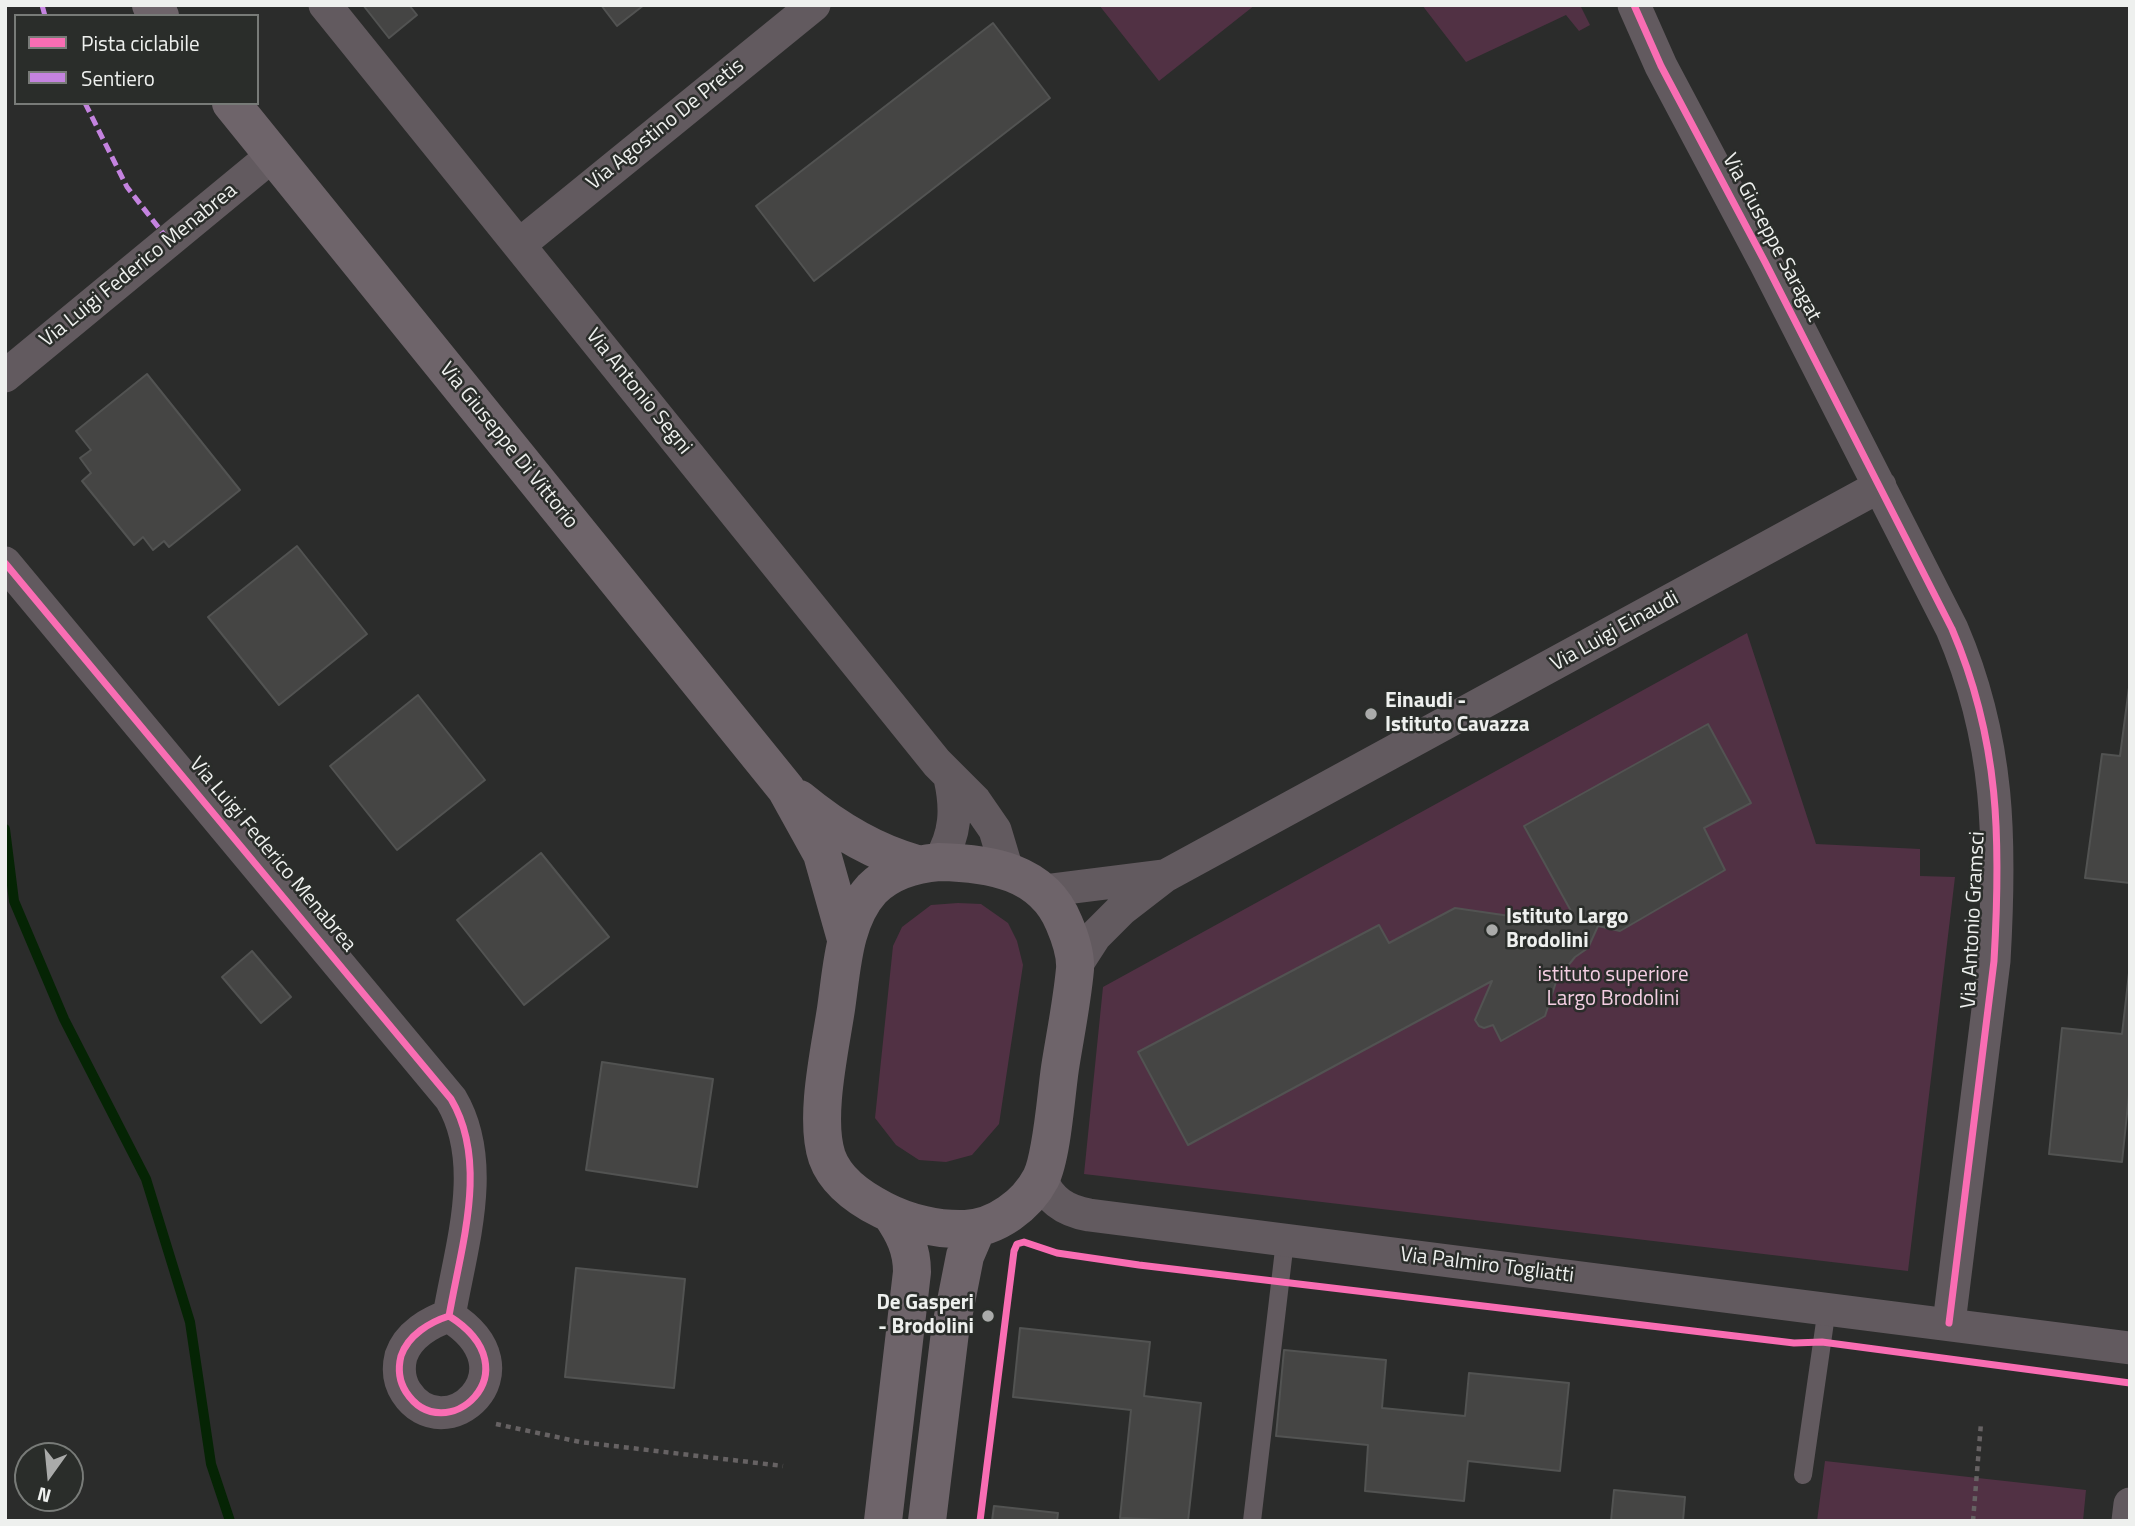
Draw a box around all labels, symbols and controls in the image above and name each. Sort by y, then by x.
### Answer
legend [14,14,259,105]
text: Pista ciclabile [81,27,200,59]
street label: Via Agostino De Pretis [582,54,750,196]
text: Sentiero [81,62,155,94]
street label: Via Giuseppe Saragat [1716,150,1826,326]
street label: Via Luigi Federico Menabrea [35,179,243,353]
street label: Via Antonio Segni [580,324,696,460]
street label: Via Giuseppe Di Vittorio [433,358,583,534]
street label: Via Luigi Einaudi [1547,586,1683,678]
place label: Einaudi - Istituto Cavazza [1385,689,1530,739]
marker: Einaudi - Istituto Cavazza [1363,706,1379,722]
street label: Via Luigi Federico Menabrea [183,753,361,957]
street label: Via Antonio Gramsci [1957,831,1991,1009]
place label: Istituto Largo Brodolini [1506,905,1629,955]
marker: Istituto Largo Brodolini [1484,922,1500,938]
park label: istituto superiore Largo Brodolini [1537,963,1689,1013]
street label: Via Palmiro Togliatti [1399,1243,1575,1289]
place label: De Gasperi - Brodolini [876,1291,974,1341]
marker: De Gasperi - Brodolini [980,1308,996,1324]
north arrow [14,1442,84,1512]
text: N [34,1480,54,1512]

